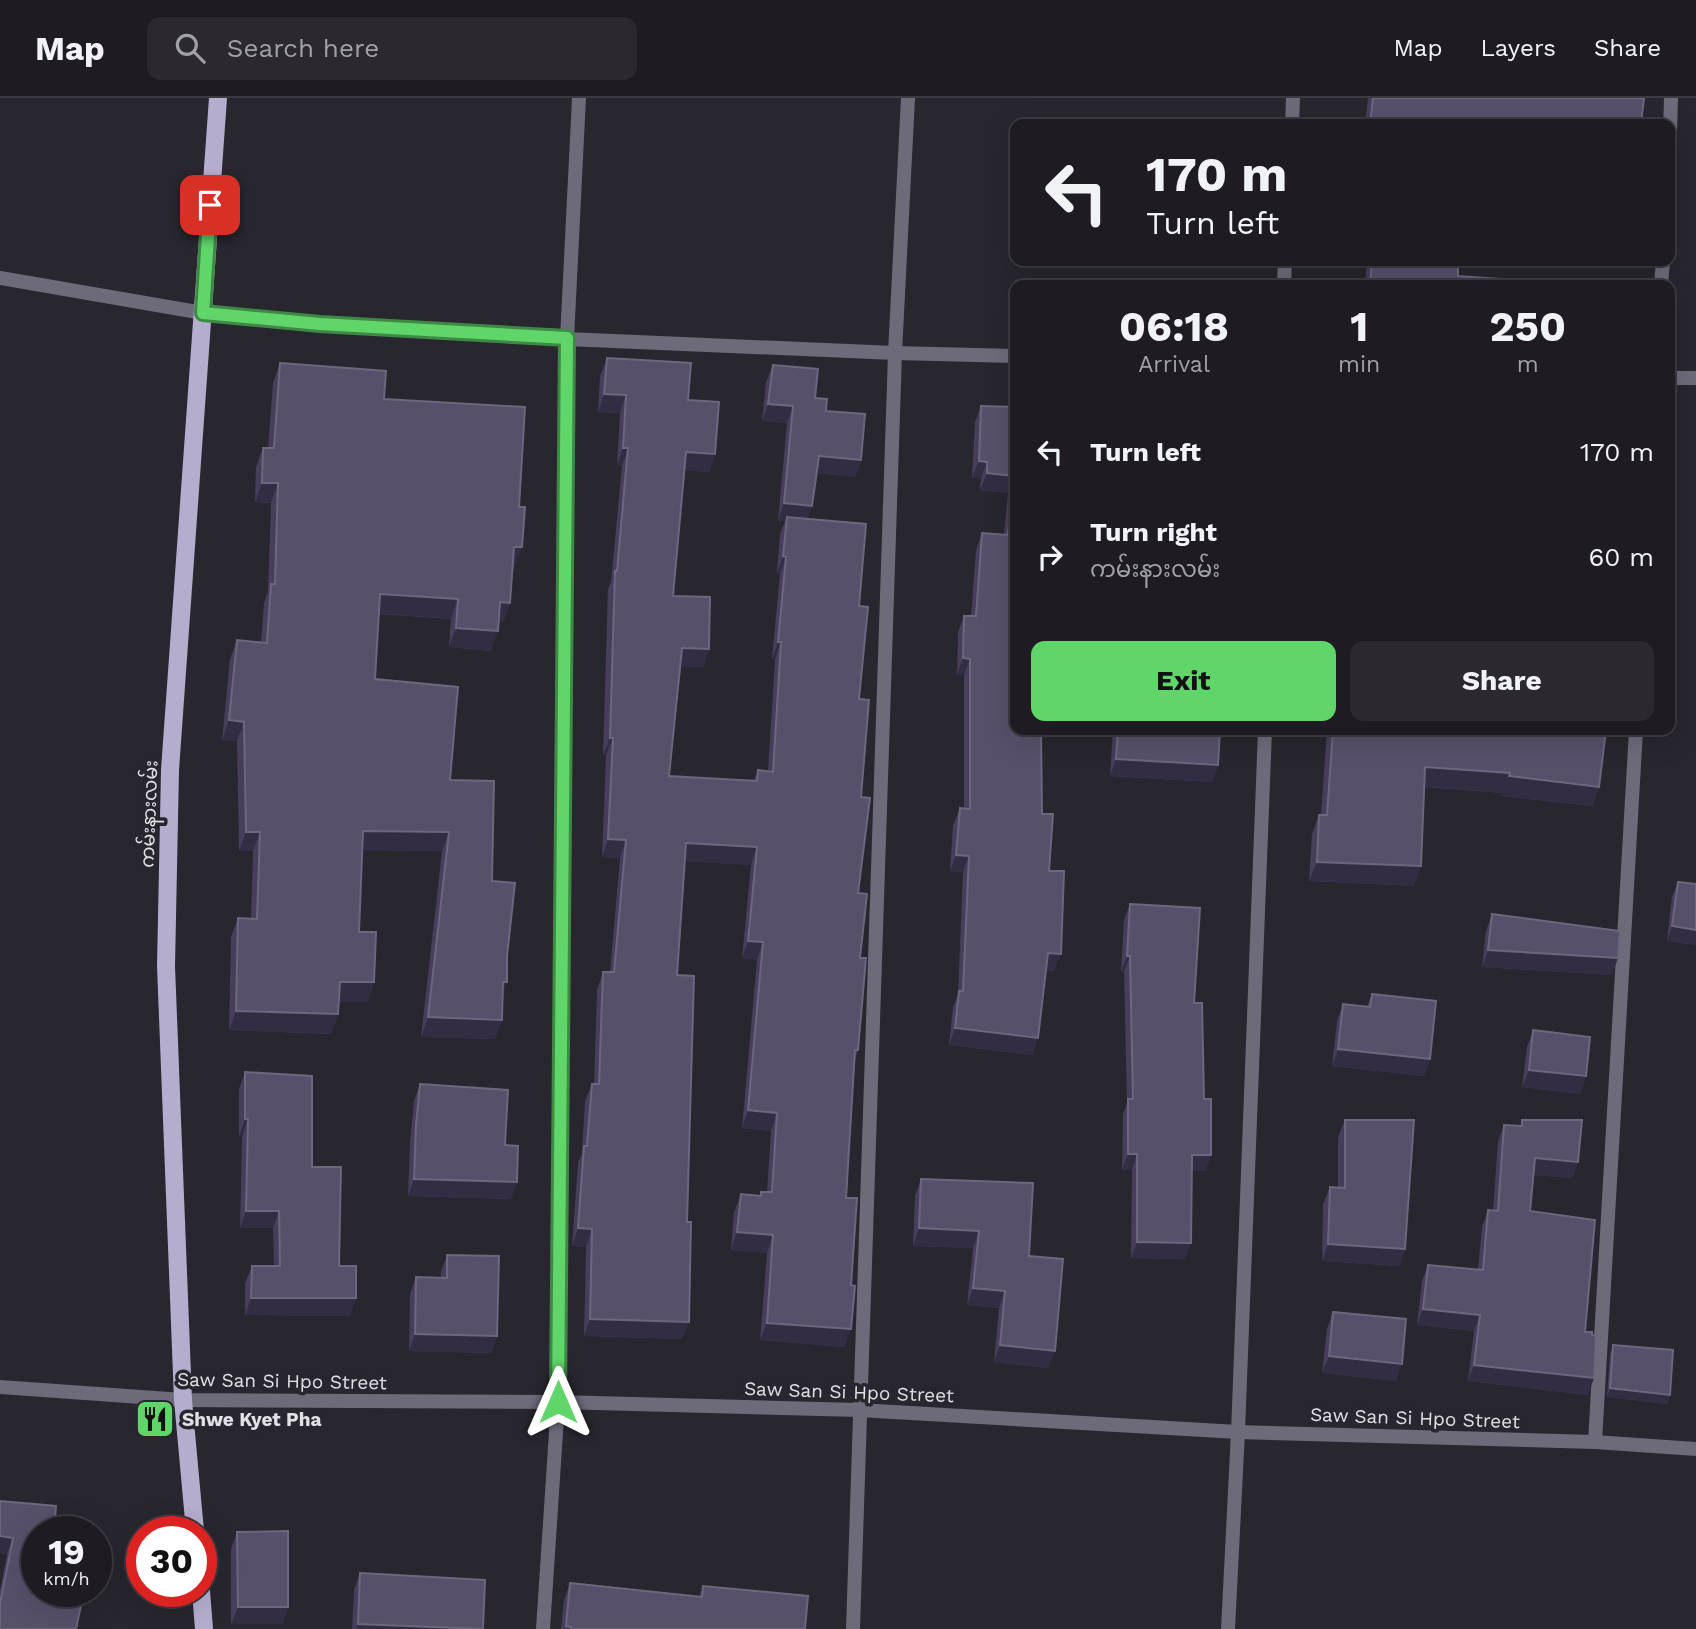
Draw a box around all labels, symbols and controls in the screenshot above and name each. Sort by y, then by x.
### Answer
search box [147,17,637,80]
text: Map [35,29,105,68]
icon: search [171,29,209,67]
text: Search here [227,33,379,63]
text: Map [1394,34,1442,62]
text: Layers [1480,34,1556,62]
text: Share [1594,34,1661,62]
text: 170 m [1146,145,1287,203]
icon: left [1031,147,1122,238]
pin [180,175,240,235]
icon: arrive [191,186,229,224]
text: Turn left [1146,204,1279,242]
text: 06:18 [1119,302,1229,351]
text: 1 [1350,302,1368,351]
text: 250 [1489,302,1566,351]
text: Arrival [1138,351,1210,378]
text: min [1338,351,1380,378]
text: m [1517,351,1539,378]
icon: left [1031,433,1069,471]
text: Turn left [1090,437,1201,467]
text: 170 m [1580,437,1654,467]
text: Turn right [1090,517,1217,547]
icon: right [1031,538,1069,576]
text: 60 m [1588,542,1654,572]
text: ကမ်းနားလမ်း [1090,556,1220,583]
button: Exit [1031,641,1336,721]
button: Share [1350,641,1654,721]
street label: ကမ်းနားလမ်း [133,760,166,868]
position arrow [521,1365,595,1439]
street label: Saw San Si Hpo Street [177,1368,387,1394]
street label: Saw San Si Hpo Street [744,1377,954,1407]
restaurant icon: Shwe Kyet Pha [134,1398,176,1440]
street label: Saw San Si Hpo Street [1310,1403,1520,1433]
place label: Shwe Kyet Pha [182,1408,322,1431]
speed limit sign: 30 [126,1516,217,1607]
text: 19 [48,1531,85,1573]
text: km/h [43,1568,90,1589]

